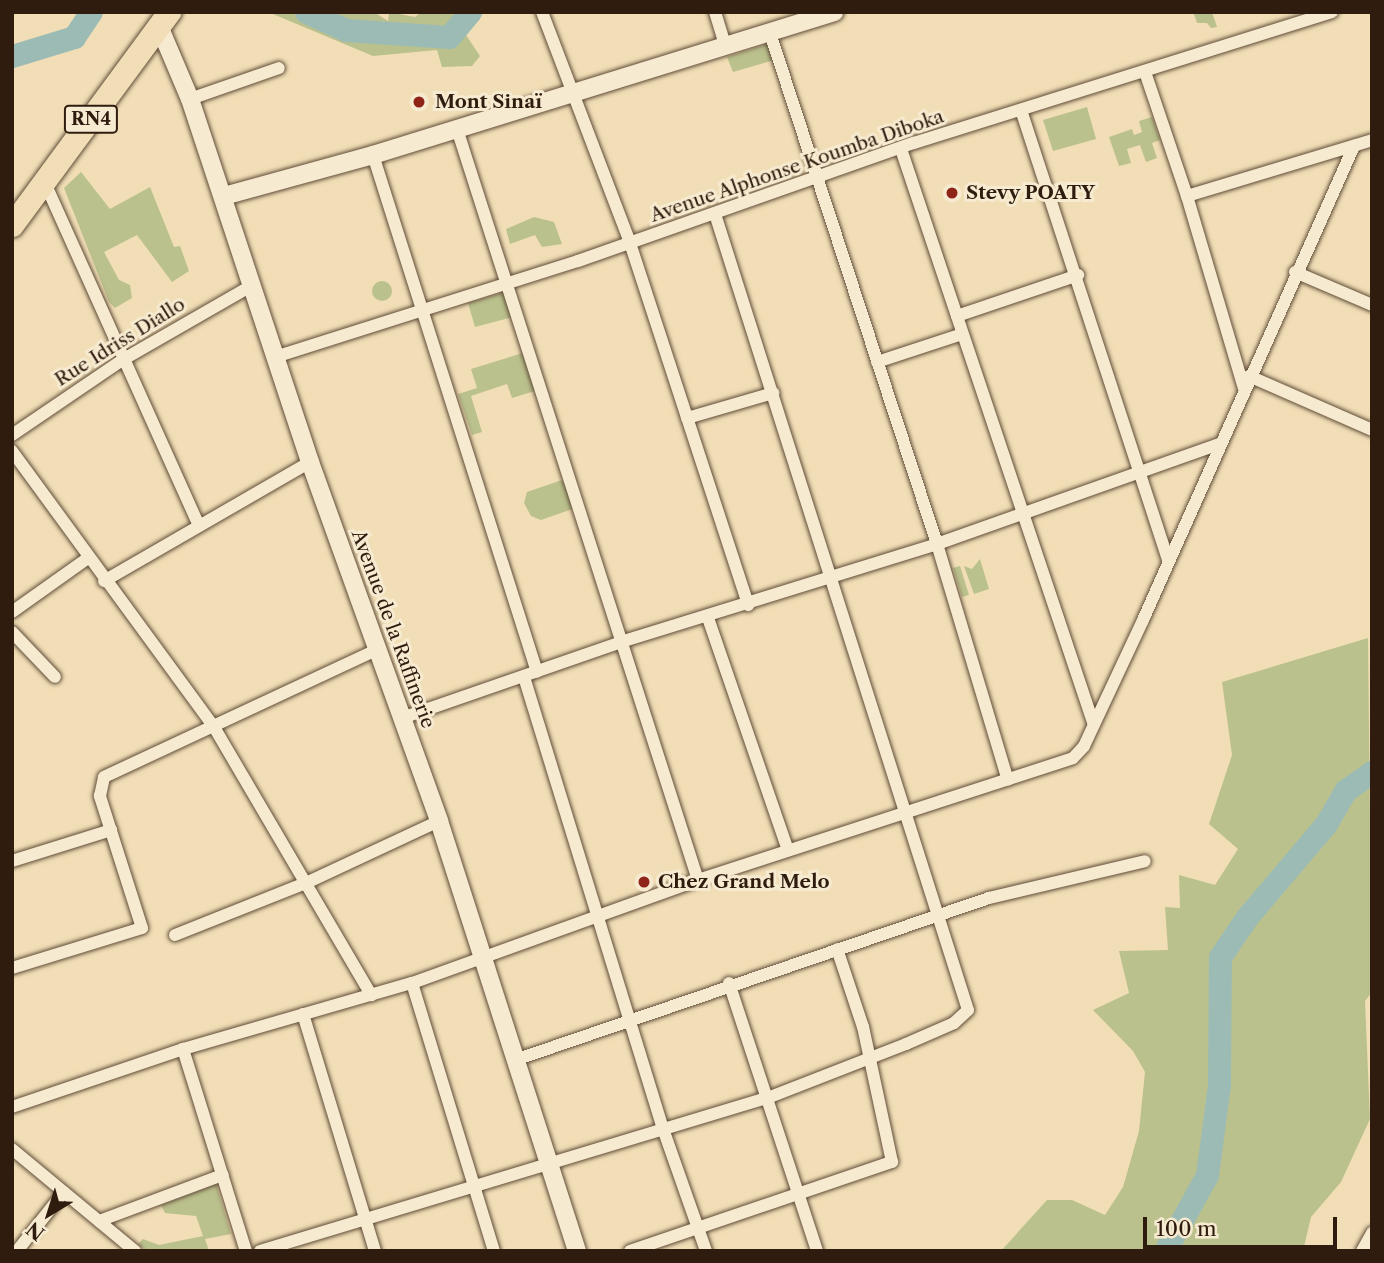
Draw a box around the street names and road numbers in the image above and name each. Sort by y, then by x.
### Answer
road number: RN4 [63,104,119,134]
street label: Avenue Alphonse Koumba Diboka [647,105,947,227]
street label: Rue Idriss Diallo [51,293,189,391]
street label: Avenue de la Raffinerie [346,527,440,731]

